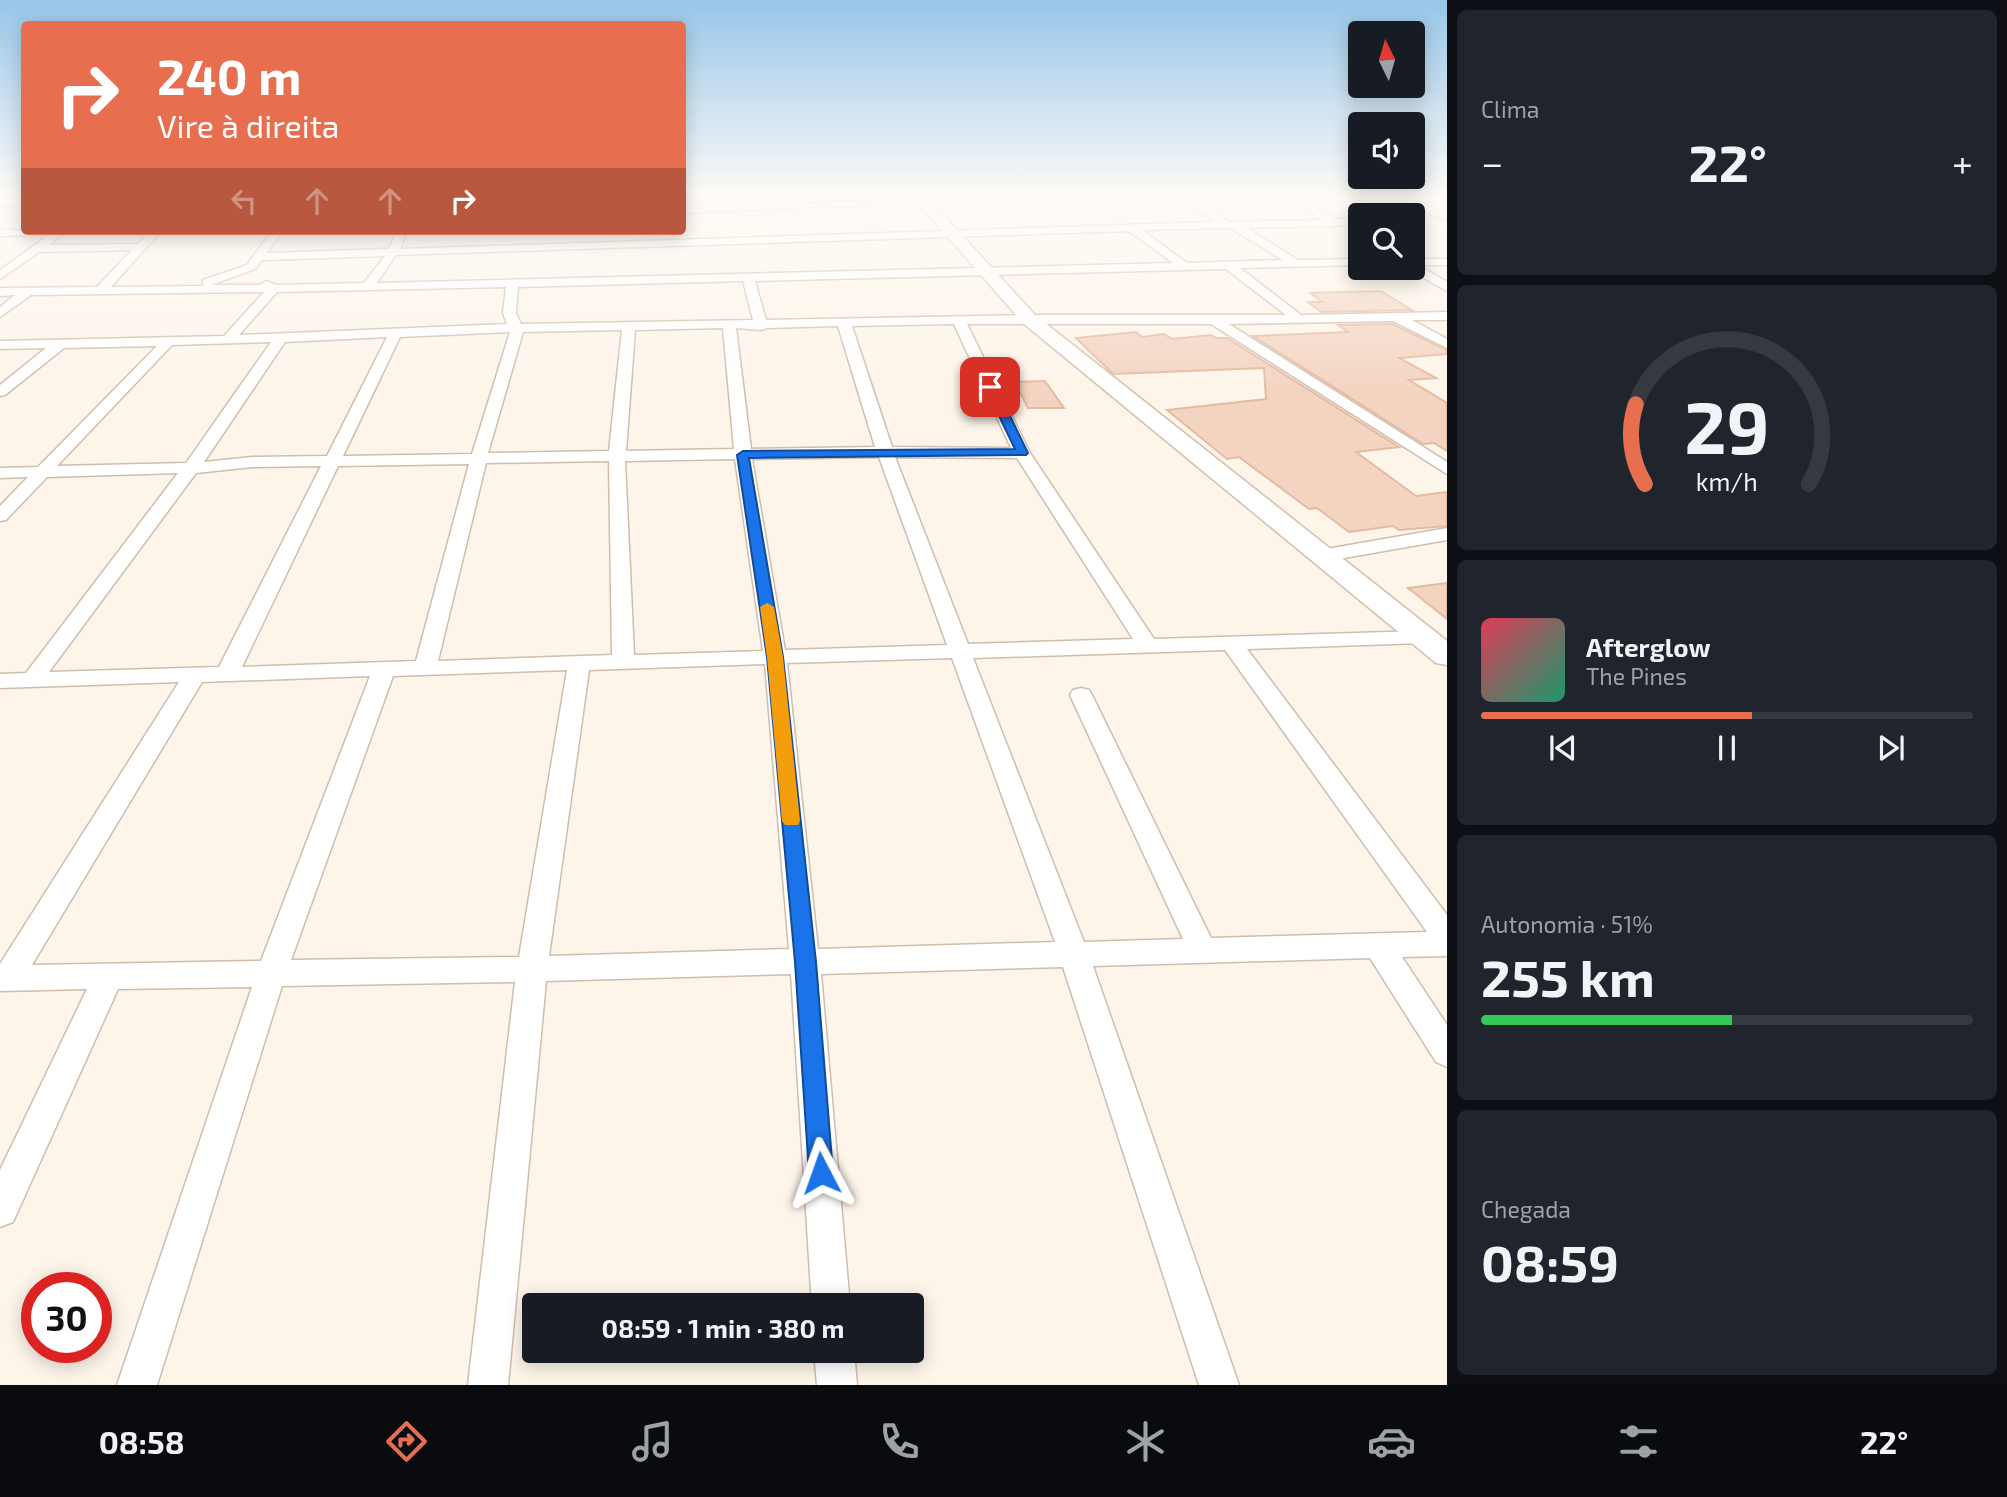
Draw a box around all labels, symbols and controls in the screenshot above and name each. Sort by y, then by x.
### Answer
north arrow [1348,21,1424,98]
map controls [1348,21,1425,280]
text: 240 m [157,46,301,105]
icon: right [42,49,133,140]
text: Clima [1481,95,1539,123]
text: Vire à direita [157,106,339,144]
button: sound [1348,112,1425,189]
text: 22° [1688,130,1767,192]
text: − [1481,139,1503,185]
text: + [1952,139,1973,185]
icon: left [225,182,263,220]
icon: ahead [298,182,336,220]
icon: ahead [371,182,409,220]
icon: right [444,182,482,220]
button: search [1348,203,1425,280]
pin [960,357,1020,417]
icon: arrive [971,368,1009,406]
text: 29 [1684,381,1770,469]
text: km/h [1696,465,1758,495]
text: Afterglow [1586,631,1711,662]
text: The Pines [1586,662,1687,690]
icon: previous [1544,729,1582,767]
icon: pause [1708,729,1746,767]
icon: next [1872,729,1910,767]
text: Autonomia · 51% [1481,910,1653,938]
text: 255 km [1481,945,1655,1007]
position arrow [784,1136,858,1210]
text: Chegada [1481,1195,1571,1223]
text: 08:59 [1481,1230,1619,1292]
speed limit sign: 30 [21,1272,112,1363]
text: 08:59 · 1 min · 380 m [602,1312,844,1343]
icon: directions [382,1417,431,1466]
icon: music [628,1417,677,1466]
icon: phone [875,1417,924,1466]
icon: climate [1121,1417,1170,1466]
icon: car [1367,1417,1416,1466]
icon: filters [1614,1417,1663,1466]
text: 08:58 [99,1422,185,1460]
text: 22° [1860,1422,1908,1460]

